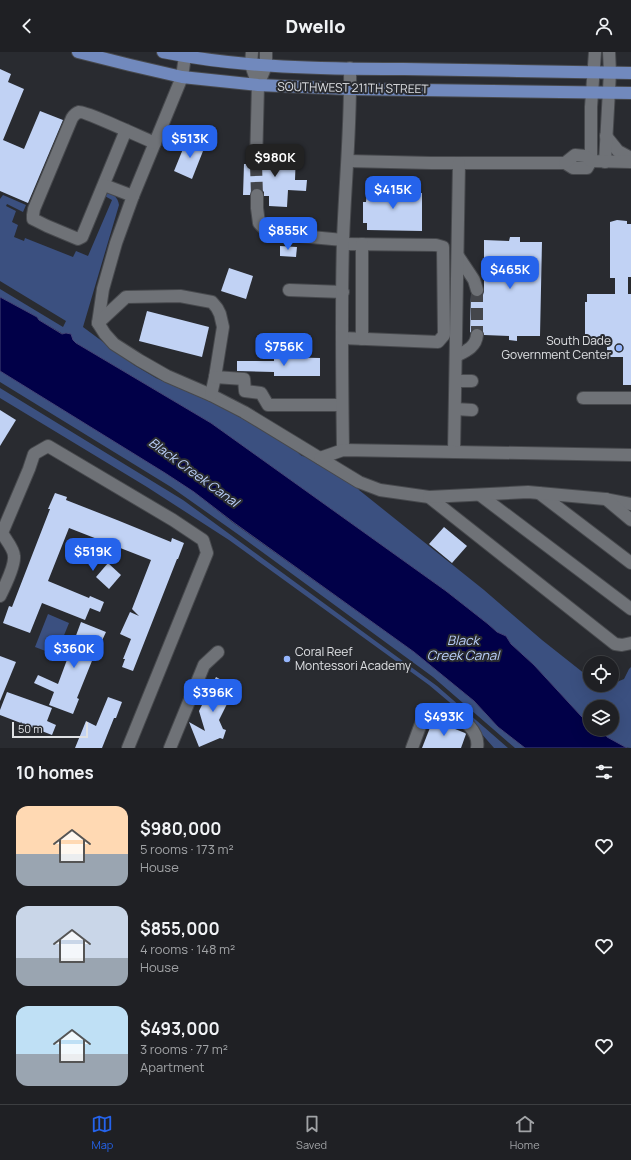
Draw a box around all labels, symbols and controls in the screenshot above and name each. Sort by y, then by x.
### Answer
text: Dwello [286,14,345,38]
icon: back [16,15,38,37]
icon: person [593,15,615,37]
street label: SOUTHWEST 211TH STREET [277,78,430,97]
pin: $513K [162,125,218,159]
text: $513K [171,129,209,147]
pin: $980K [247,144,303,178]
text: $980K [254,148,296,166]
pin: $415K [365,176,421,210]
text: $415K [374,180,412,198]
pin: $855K [260,217,316,251]
text: $855K [268,221,308,239]
pin: $465K [482,256,538,290]
text: $465K [490,260,530,278]
place label: South Dade Government Center [502,332,612,363]
pin: $756K [256,333,312,367]
text: $756K [264,337,304,355]
marker: South Dade Government Center [614,343,624,353]
water label: Black Creek Canal [145,433,244,512]
pin: $519K [65,538,121,572]
text: $519K [74,542,112,560]
water label: Black Creek Canal [427,631,501,664]
pin: $360K [46,635,102,669]
text: $360K [54,639,94,657]
place label: Coral Reef Montessori Academy [295,643,412,674]
marker: Coral Reef Montessori Academy [282,654,292,664]
map controls [583,656,619,736]
button: locate [583,656,619,692]
pin: $396K [185,679,241,713]
text: $396K [193,683,233,701]
button: layers [583,700,619,736]
pin: $493K [416,703,472,737]
text: $493K [424,707,464,725]
scale bar [12,720,88,739]
text: 50 m [18,721,43,736]
text: 10 homes [16,761,94,784]
icon: filters [593,761,615,783]
text: $980,000 [140,817,222,840]
icon: home [48,822,96,870]
icon: heart [593,835,615,857]
text: 5 rooms · 173 m² [140,840,234,858]
text: House [140,858,179,876]
text: $855,000 [140,917,220,940]
icon: home [48,922,96,970]
icon: heart [593,935,615,957]
text: 4 rooms · 148 m² [140,940,235,958]
text: House [140,958,179,976]
text: $493,000 [140,1017,220,1040]
icon: home [48,1022,96,1070]
icon: heart [593,1035,615,1057]
text: 3 rooms · 77 m² [140,1040,228,1058]
text: Apartment [140,1058,204,1076]
tab: Map [91,1113,113,1152]
tab: Saved [296,1113,327,1152]
tab: Home [510,1113,540,1152]

